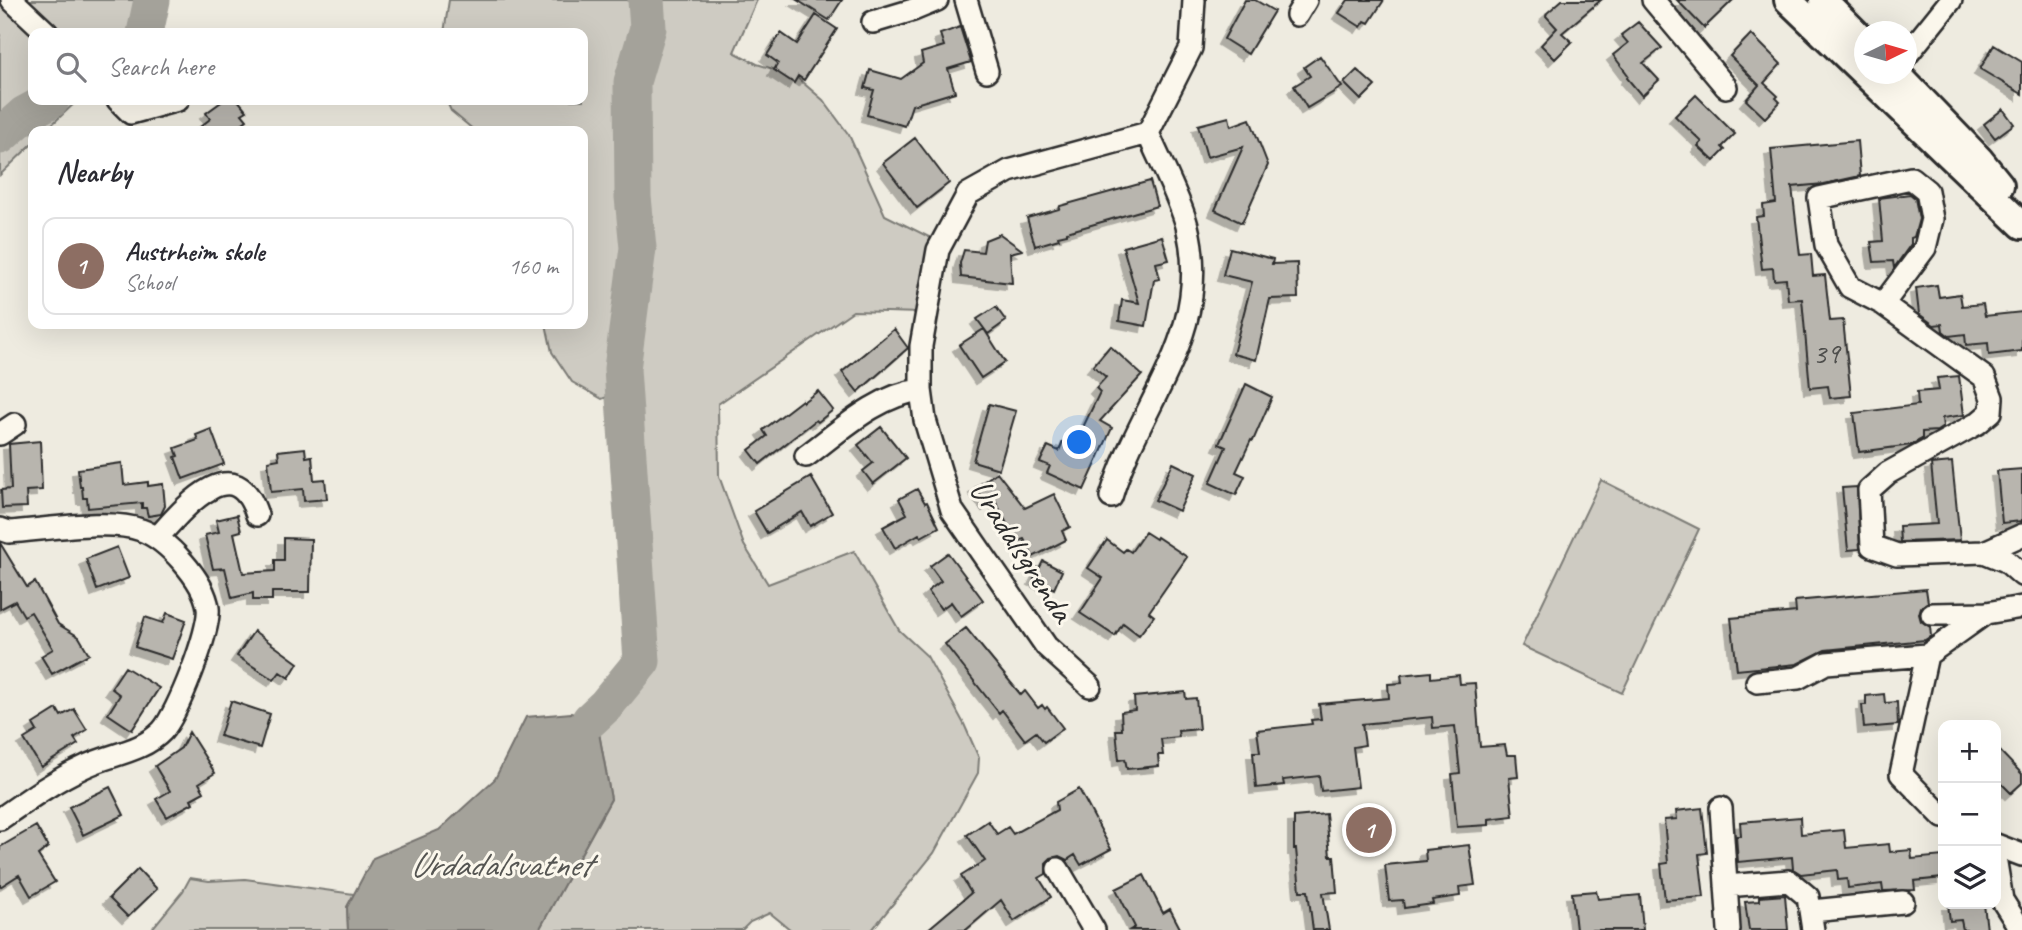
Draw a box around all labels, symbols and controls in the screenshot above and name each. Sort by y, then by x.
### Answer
north arrow [1854,21,1917,84]
search box [28,28,588,105]
icon: search [52,48,90,86]
text: Search here [108,50,214,83]
text: Nearby [56,153,132,191]
text: Austrheim skole [125,235,265,268]
text: 1 [76,252,86,281]
text: 160 m [509,252,558,281]
text: School [125,268,174,297]
house number: 39 [1813,334,1842,372]
your location [1062,425,1096,459]
street label: Uradalsgrenda [960,471,1085,632]
map controls [1938,720,2001,909]
button: + [1938,720,2001,783]
button: − [1938,783,2001,846]
pin: 1 [1346,804,1392,856]
water label: Urdadalsvatnet [410,842,599,887]
button: layers [1938,846,2001,909]

